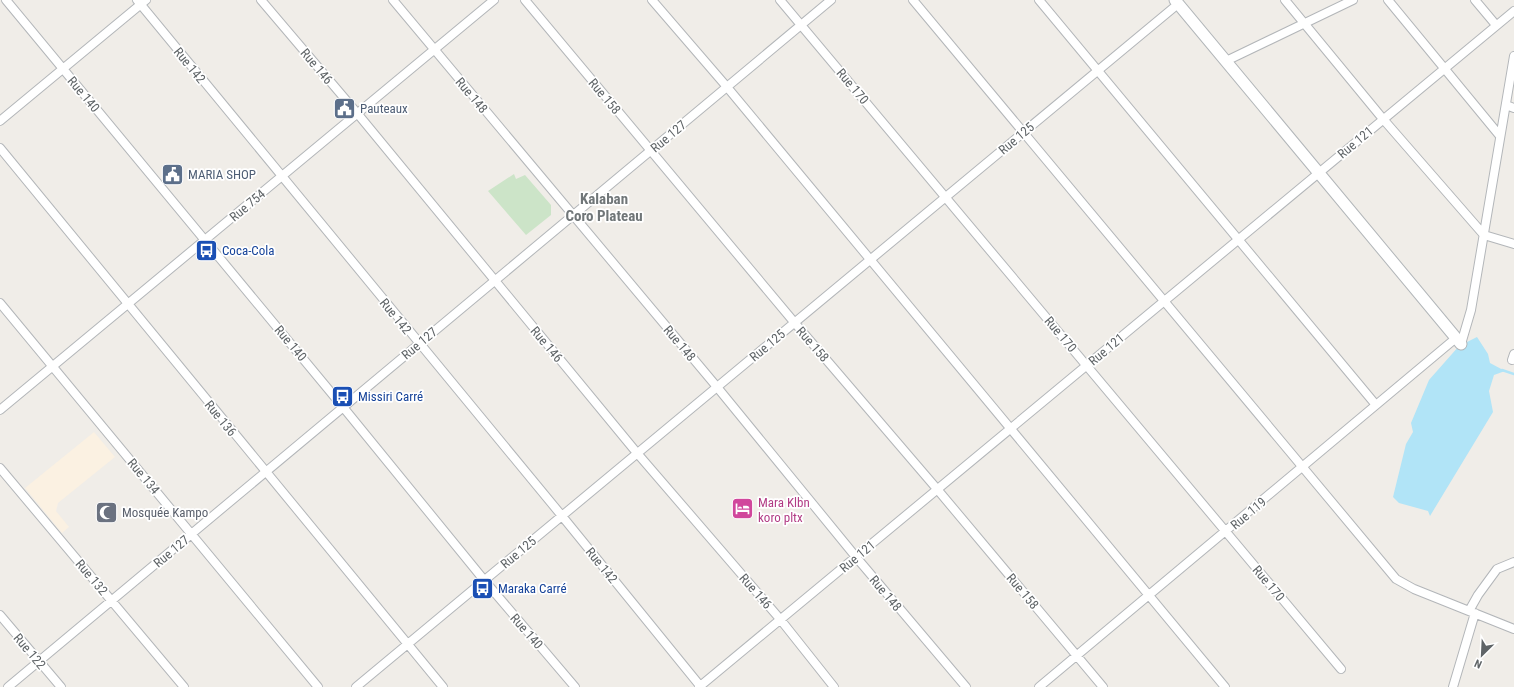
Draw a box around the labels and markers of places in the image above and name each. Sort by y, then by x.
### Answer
public building icon: Pauteaux [331,95,357,121]
place label: Pauteaux [360,101,408,116]
public building icon: MARIA SHOP [160,161,186,187]
place label: MARIA SHOP [188,167,256,182]
bus stop icon: Coca-Cola [194,237,220,263]
place label: Coca-Cola [222,243,274,258]
bus stop icon: Missiri Carré [330,383,356,409]
place label: Missiri Carré [358,389,423,404]
place label: Mara Klbn koro pltx [758,495,810,525]
hotel icon: Mara Klbn koro pltx [729,496,755,522]
mosque icon: Mosquée Kampo [94,499,120,525]
place label: Mosquée Kampo [122,505,208,520]
bus stop icon: Maraka Carré [469,575,495,601]
place label: Maraka Carré [498,581,567,596]

